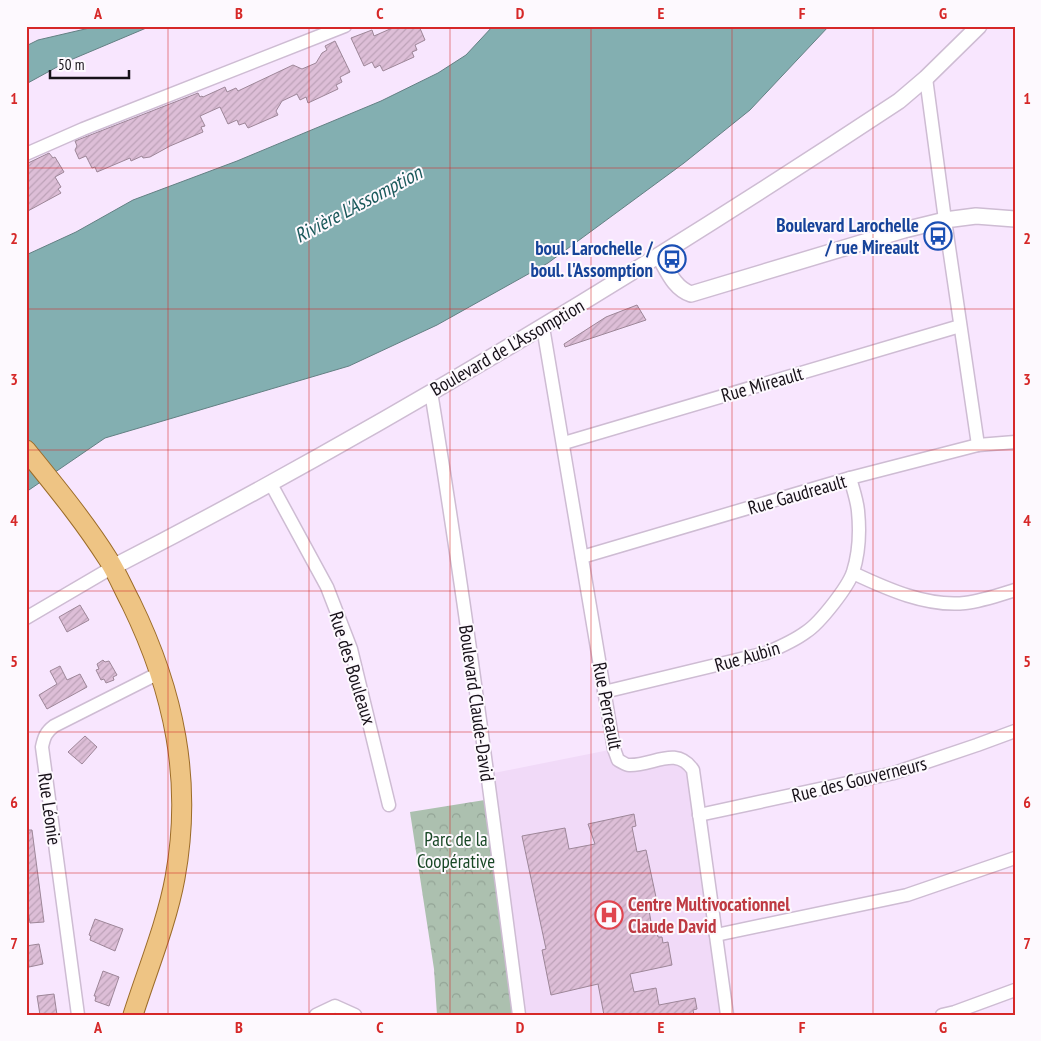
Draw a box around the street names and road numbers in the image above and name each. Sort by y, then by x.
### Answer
street label: Boulevard de L'Assomption [426,293,588,401]
street label: Rue Mireault [718,361,806,407]
street label: Rue Gaudreault [745,468,850,519]
street label: Rue des Bouleaux [324,608,382,728]
street label: Boulevard Claude-David [454,623,500,783]
street label: Rue Aubin [712,635,782,677]
street label: Rue Perreault [588,660,628,753]
street label: Rue des Gouverneurs [789,751,929,807]
street label: Rue Léonie [33,771,67,847]

